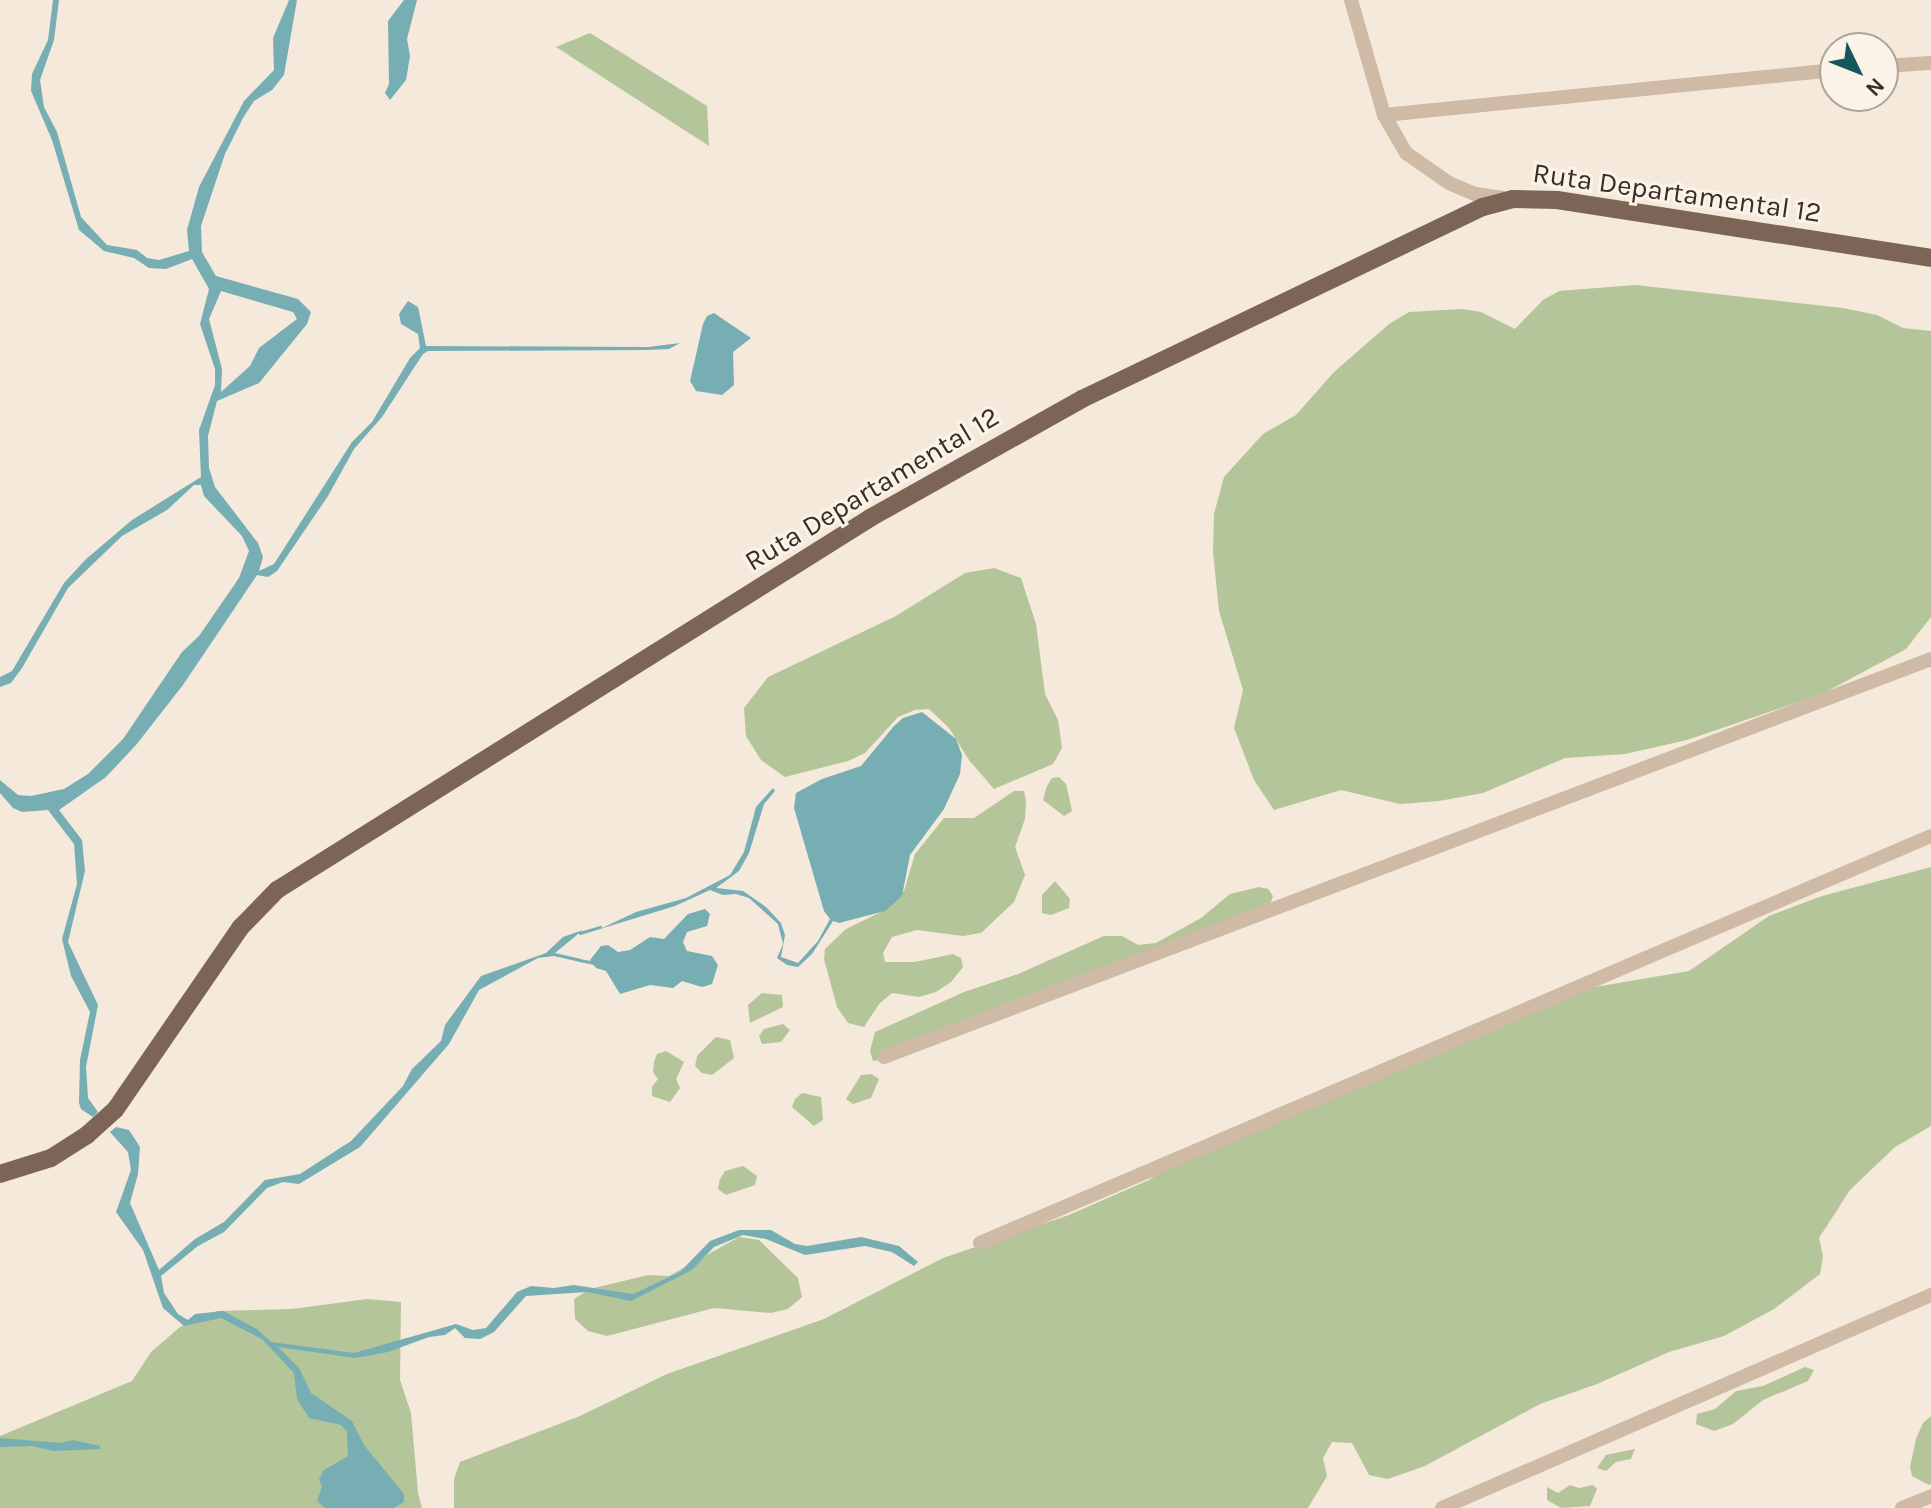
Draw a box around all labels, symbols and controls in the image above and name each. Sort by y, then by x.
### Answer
north arrow [1819,32,1899,112]
text: N [1860,72,1890,102]
street label: Ruta Departamental 12 [1531,156,1823,230]
street label: Ruta Departamental 12 [739,400,1005,578]

